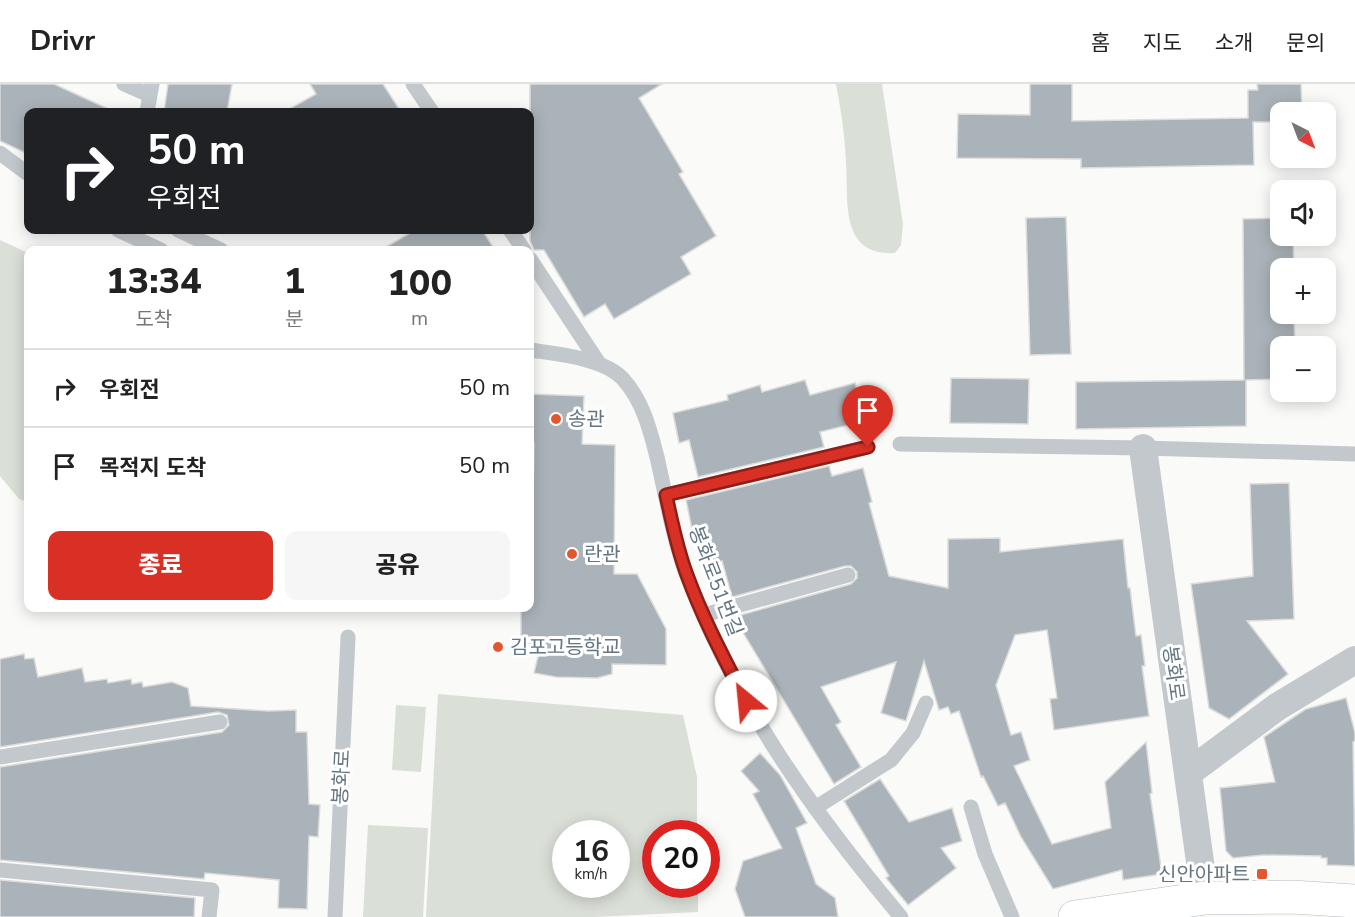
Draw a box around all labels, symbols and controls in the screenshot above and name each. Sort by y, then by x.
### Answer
text: Drivr [30,22,95,60]
text: 홈 [1091,29,1110,57]
text: 지도 [1143,29,1182,57]
text: 소개 [1215,29,1253,57]
text: 문의 [1286,29,1325,57]
north arrow [1270,102,1336,168]
map controls [1270,102,1336,402]
text: 50 m [147,122,246,179]
icon: right [48,132,126,210]
text: 우회전 [147,180,222,217]
button: sound [1270,180,1336,246]
text: 13:34 [106,257,202,306]
text: 1 [284,257,305,306]
button: + [1270,258,1336,324]
text: 100 [387,259,452,308]
text: m [411,305,428,332]
text: 도착 [135,306,172,333]
text: 분 [285,306,304,333]
button: − [1270,336,1336,402]
icon: right [48,372,81,405]
text: 50 m [459,373,510,403]
text: 우회전 [99,375,160,405]
pin [842,385,893,447]
icon: arrive [851,394,884,427]
place label: 송관 [568,406,605,433]
marker: 송관 [549,412,563,426]
icon: arrive [48,450,81,483]
text: 50 m [459,451,510,481]
text: 목적지 도착 [99,453,206,483]
street label: 봉화로51번길 [682,522,749,640]
button: 종료 [48,531,273,600]
button: 공유 [285,531,510,600]
place label: 란관 [584,541,621,568]
marker: 란관 [565,547,579,561]
place label: 김포고등학교 [510,634,620,661]
marker: 김포고등학교 [491,640,505,654]
street label: 봉화로 [1156,644,1191,702]
position arrow [714,669,778,733]
street label: 봉화로 [327,749,356,805]
speed limit sign: 20 [642,820,720,898]
text: 16 [573,831,609,872]
place label: 신안아파트 [1158,861,1250,888]
text: km/h [574,864,608,884]
marker: 신안아파트 [1255,867,1269,881]

